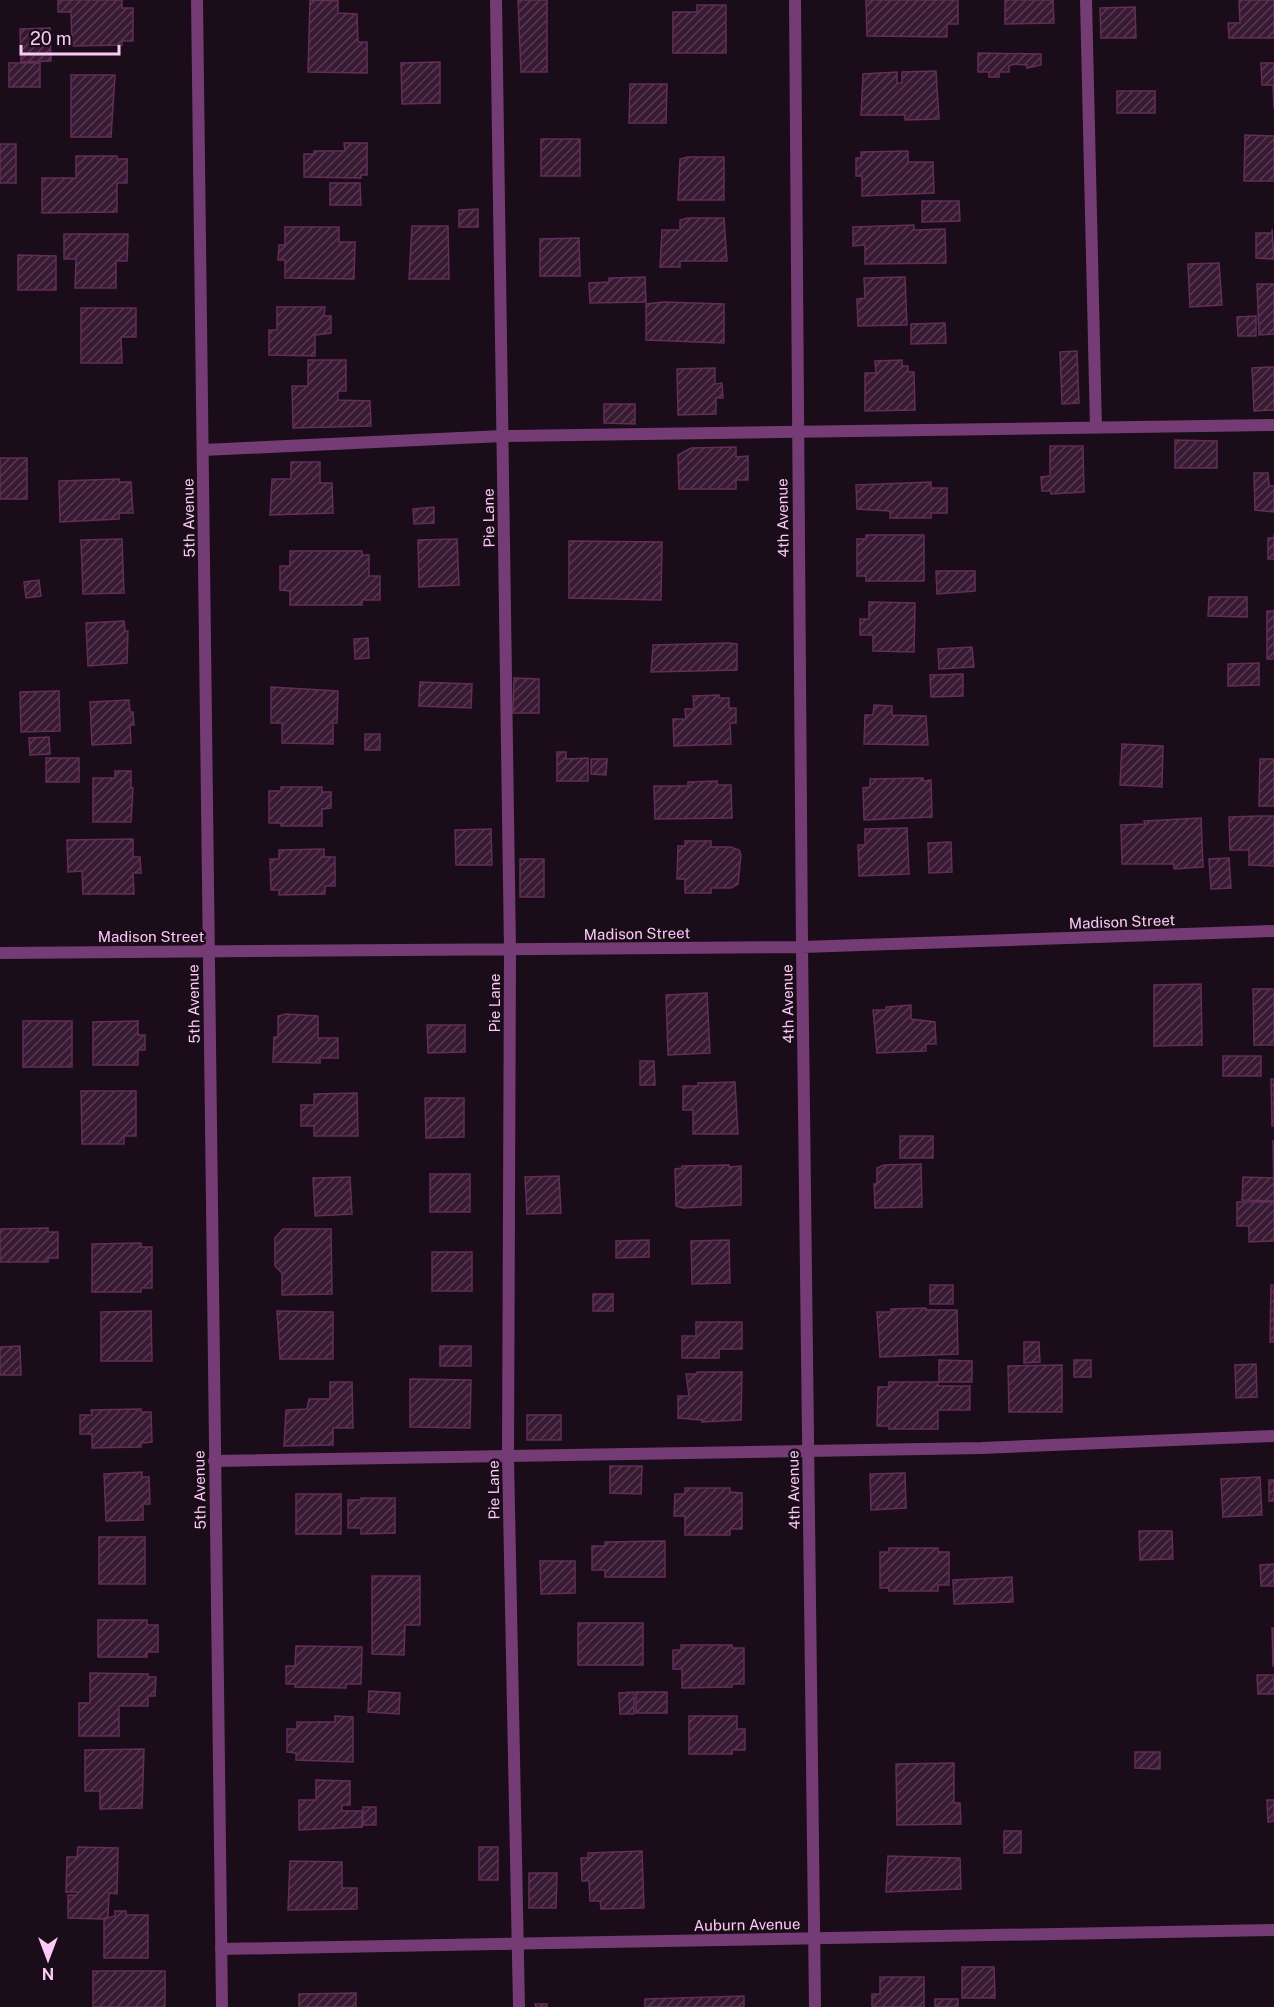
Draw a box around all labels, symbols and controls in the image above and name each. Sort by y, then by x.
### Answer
scale bar [21,18,118,56]
text: 20 m [30,28,72,49]
street label: 5th Avenue [179,478,198,558]
street label: 4th Avenue [773,478,792,558]
street label: Pie Lane [479,488,498,548]
street label: Madison Street [1068,911,1176,932]
street label: Madison Street [584,924,691,943]
street label: Madison Street [98,928,204,945]
street label: 5th Avenue [184,964,203,1044]
street label: 4th Avenue [778,964,797,1044]
street label: Pie Lane [486,973,503,1033]
street label: 5th Avenue [190,1450,209,1530]
street label: 4th Avenue [784,1450,803,1530]
street label: Pie Lane [484,1460,503,1520]
street label: Auburn Avenue [693,1915,801,1934]
north arrow [18,1929,78,1989]
text: N [42,1964,54,1983]

